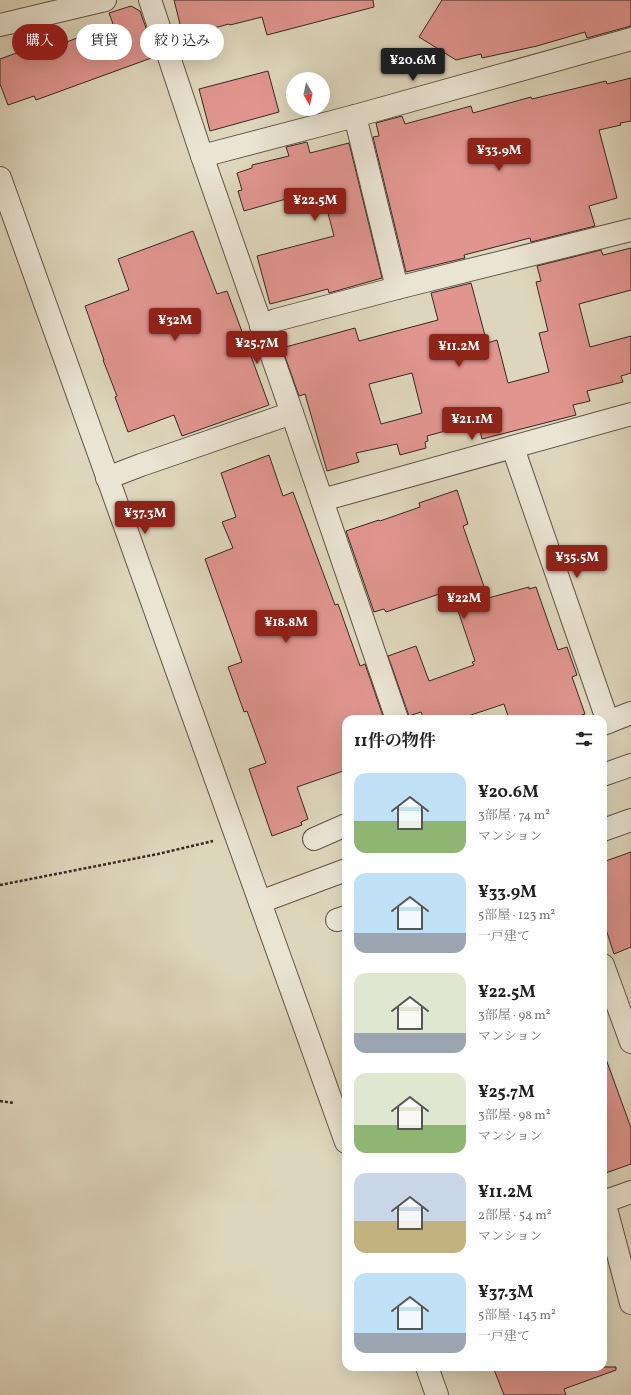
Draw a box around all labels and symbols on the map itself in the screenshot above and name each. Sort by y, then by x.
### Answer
pin: ¥20.6M [380,48,446,82]
north arrow [286,72,330,116]
pin: ¥33.9M [466,138,532,172]
pin: ¥22.5M [282,188,348,222]
pin: ¥32M [151,308,199,342]
pin: ¥25.7M [224,331,290,365]
pin: ¥11.2M [426,334,492,368]
pin: ¥21.1M [439,407,505,441]
pin: ¥37.3M [112,501,178,535]
pin: ¥35.5M [544,545,610,579]
pin: ¥22M [440,586,488,620]
pin: ¥18.8M [253,610,319,644]

